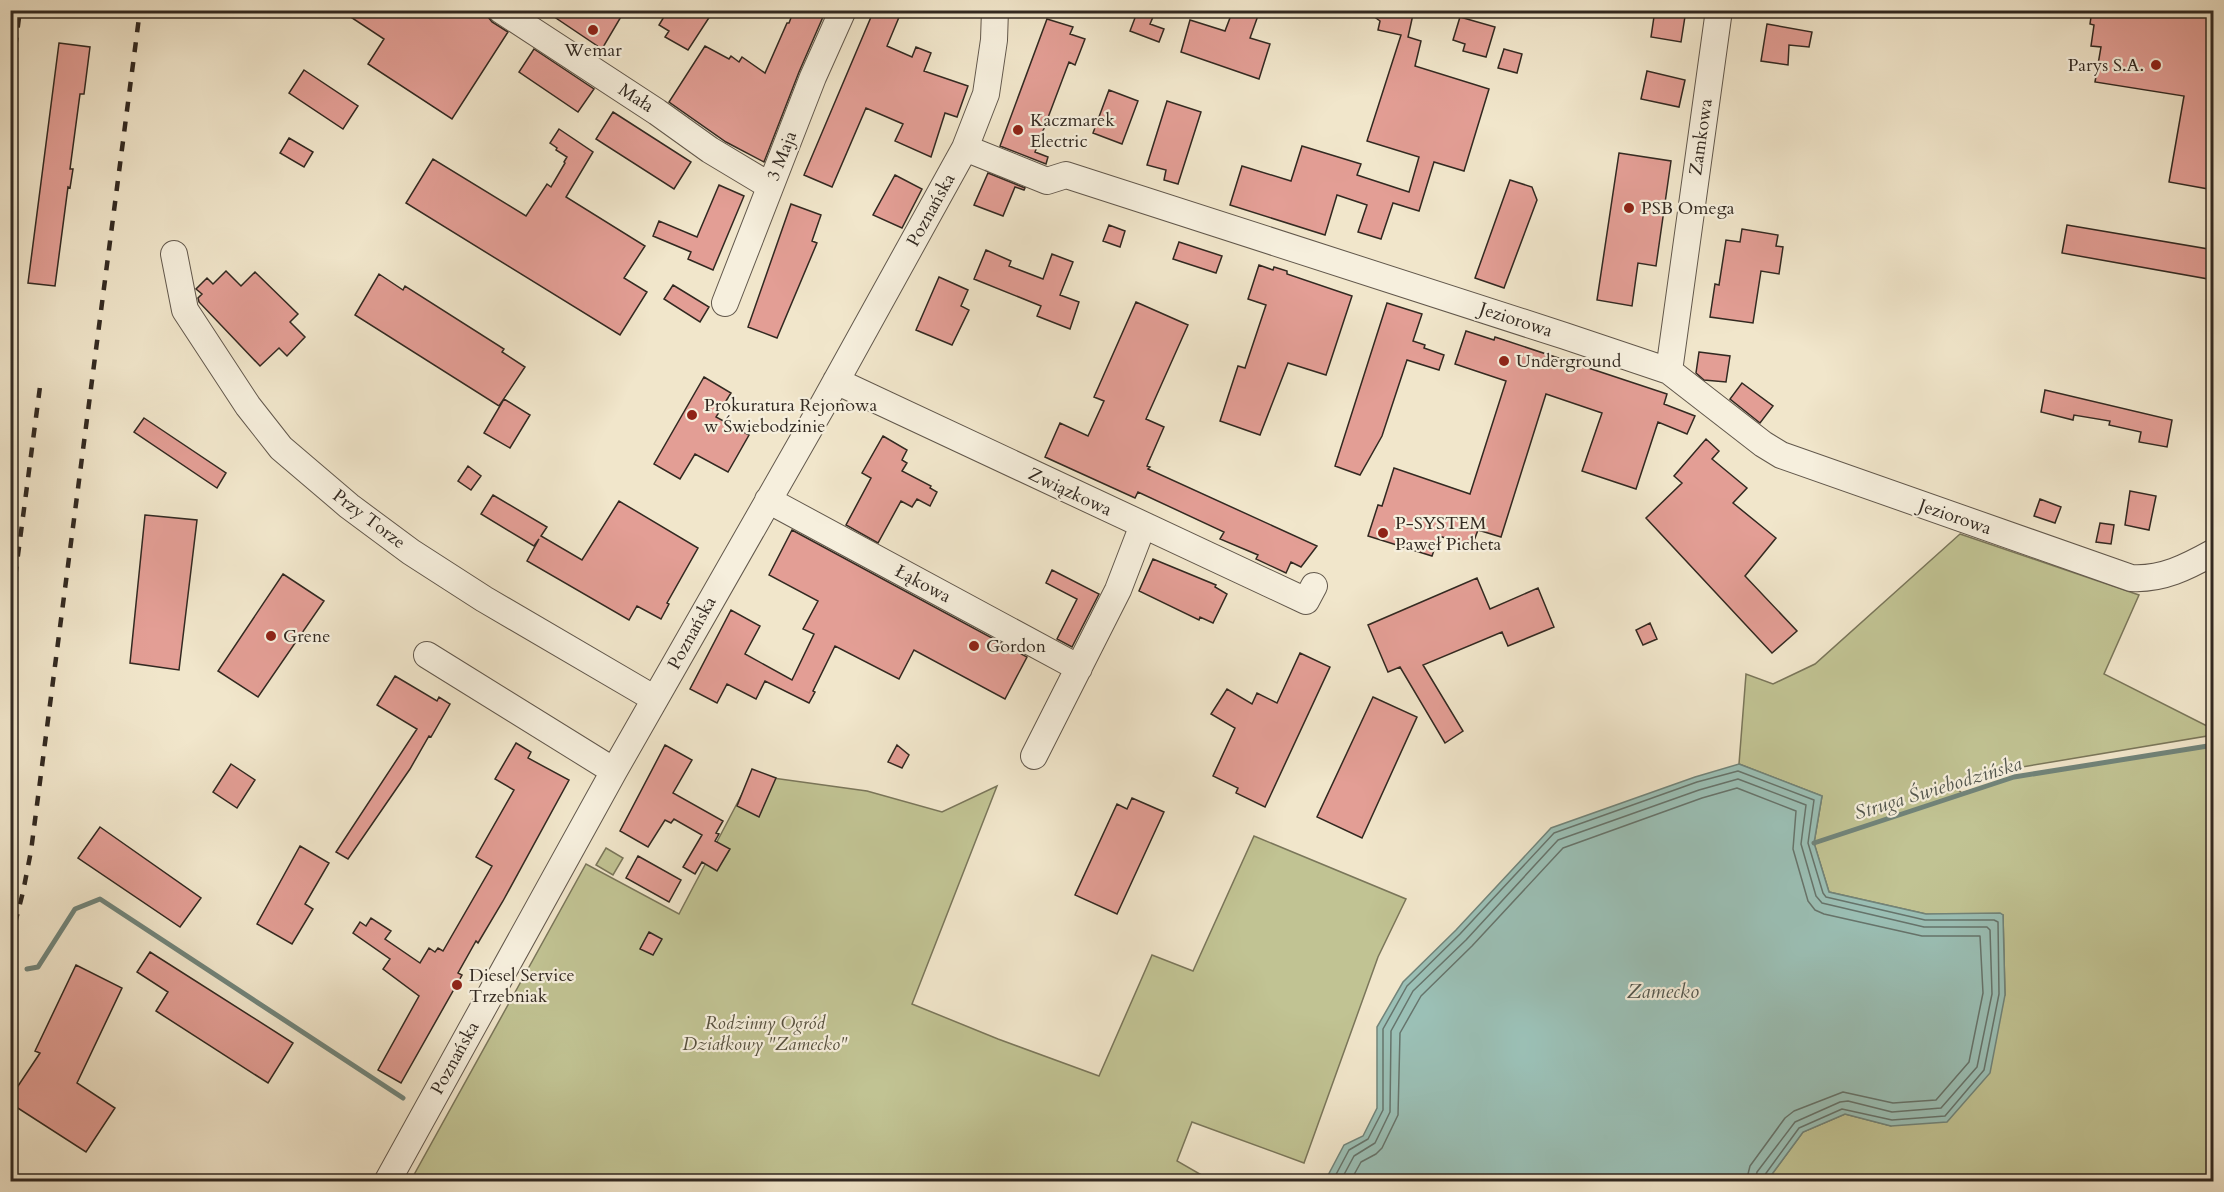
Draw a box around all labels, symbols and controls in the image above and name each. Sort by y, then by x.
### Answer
marker: Wemar [586,23,600,37]
place label: Wemar [563,38,622,63]
place label: Parys S.A. [2068,53,2144,78]
marker: Parys S.A. [2149,58,2163,72]
street label: Mała [613,77,659,119]
street label: Zamkowa [1683,97,1719,177]
place label: Kaczmarek Electric [1030,108,1115,154]
marker: Kaczmarek Electric [1011,123,1025,137]
street label: 3 Maja [761,127,803,185]
street label: Poznańska [901,169,961,251]
place label: PSB Omega [1641,196,1735,221]
marker: PSB Omega [1622,201,1636,215]
street label: Jeziorowa [1473,296,1556,344]
place label: Underground [1516,349,1622,374]
marker: Underground [1497,354,1511,368]
place label: Prokuratura Rejonowa w Świebodzinie [704,393,877,439]
marker: Prokuratura Rejonowa w Świebodzinie [685,408,699,422]
street label: Związkowa [1024,462,1116,522]
street label: Przy Torze [327,483,411,555]
street label: Jeziorowa [1912,492,1995,541]
place label: P-SYSTEM Paweł Picheta [1395,511,1502,557]
marker: P-SYSTEM Paweł Picheta [1376,526,1390,540]
street label: Łąkowa [891,559,956,609]
street label: Poznańska [662,592,722,674]
place label: Grene [283,624,330,649]
marker: Grene [264,629,278,643]
place label: Gordon [986,634,1047,659]
marker: Gordon [967,639,981,653]
water label: Struga Świebodzińska [1851,750,2025,826]
place label: Diesel Service Trzebniak [469,963,575,1009]
marker: Diesel Service Trzebniak [450,978,464,992]
water label: Zamecko [1627,978,1699,1005]
park label: Rodzinny Ogród Działkowy "Zamecko" [683,1011,848,1057]
street label: Poznańska [425,1017,485,1099]

